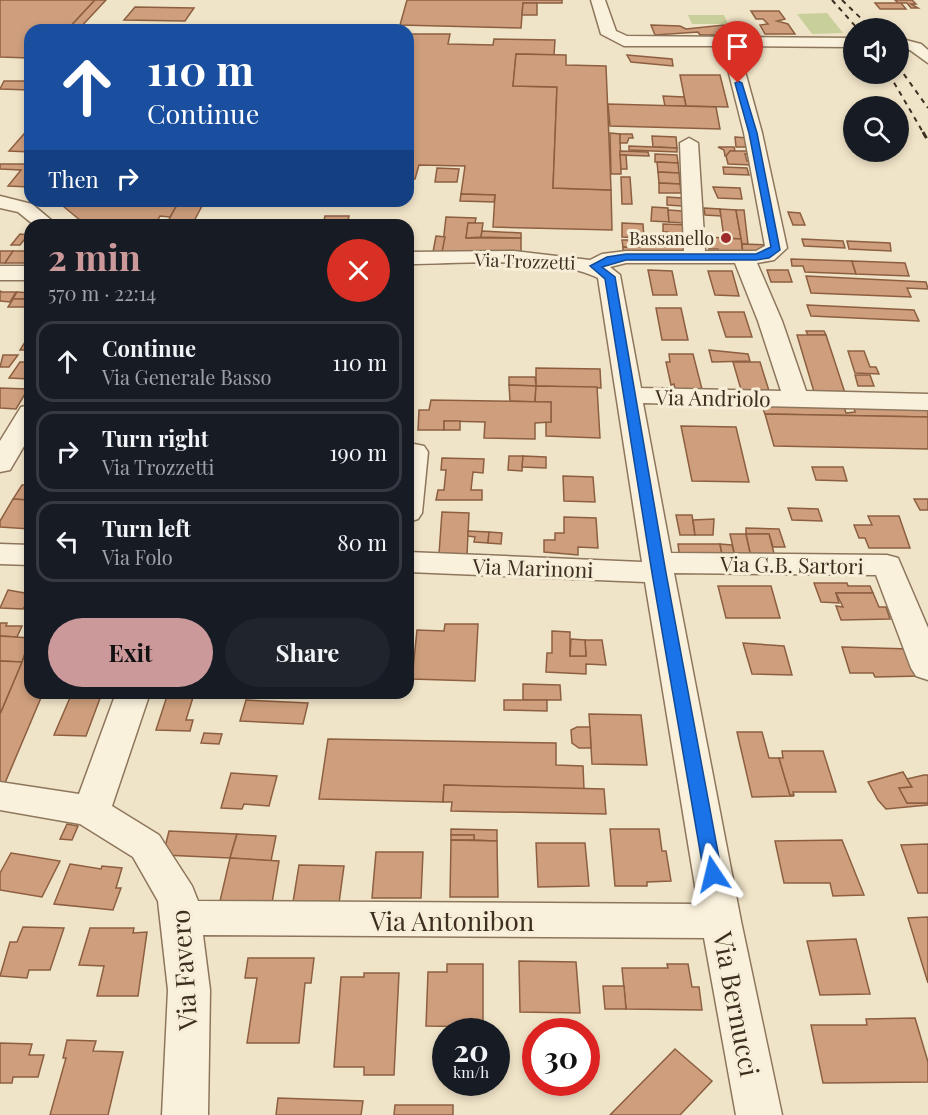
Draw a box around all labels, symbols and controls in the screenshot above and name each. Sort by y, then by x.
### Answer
map controls [843,18,909,162]
button: sound [843,18,909,84]
pin [712,21,763,83]
icon: arrive [721,30,754,63]
text: 110 m [147,41,254,97]
icon: ahead [48,48,126,126]
text: Continue [147,95,259,131]
button: search [843,96,909,162]
icon: right [111,162,144,195]
text: Then [48,164,99,194]
place label: Bassanello [629,226,714,250]
marker: Bassanello [719,231,733,245]
text: 2 min [48,232,141,280]
button: close [327,239,390,302]
street label: Via Trozzetti [473,247,576,275]
text: 570 m · 22:14 [48,279,156,306]
text: Continue [102,333,196,363]
icon: ahead [51,345,84,378]
text: 110 m [333,347,387,377]
text: Via Generale Basso [102,363,272,390]
street label: Via Andriolo [654,382,771,412]
text: Turn right [102,423,208,453]
icon: right [51,435,84,468]
text: 190 m [329,437,387,467]
text: Via Trozzetti [102,453,214,480]
text: Turn left [102,513,191,543]
icon: left [51,525,84,558]
text: 80 m [337,527,387,557]
text: Via Folo [102,543,173,570]
street label: Via G.B. Sartori [719,549,864,579]
street label: Via Marinoni [471,551,594,583]
button: Exit [48,618,213,687]
button: Share [225,618,390,687]
position arrow [681,842,745,906]
street label: Via Antonibon [369,903,535,938]
street label: Via Favero [161,909,205,1032]
street label: Via Bernucci [706,928,768,1080]
speed limit sign: 30 [522,1018,600,1096]
text: 20 [453,1030,489,1070]
text: km/h [453,1062,489,1082]

